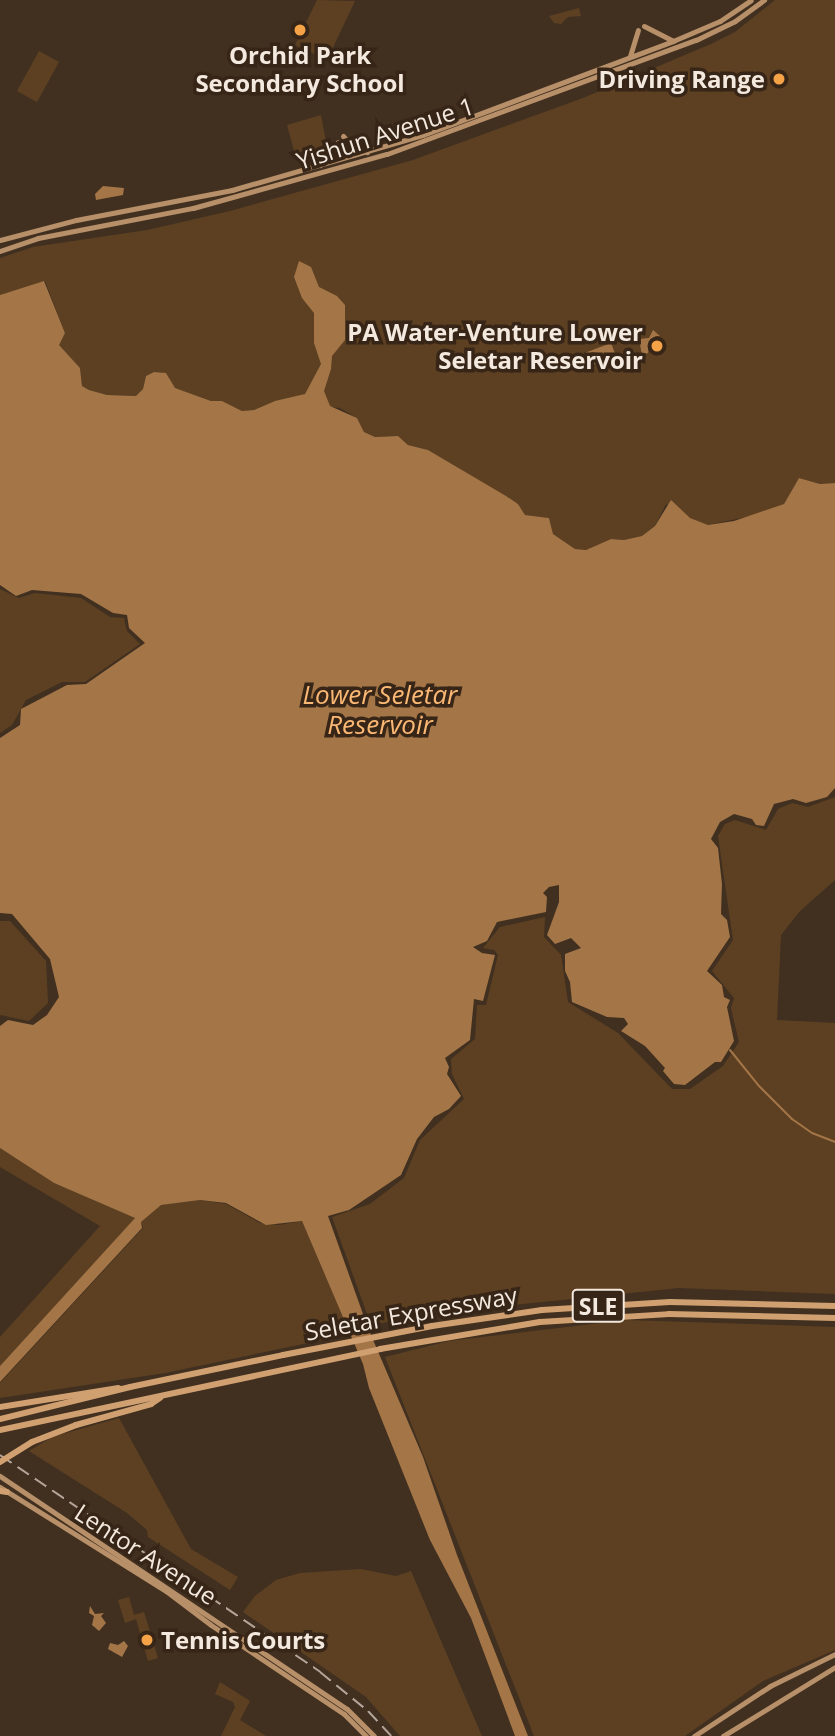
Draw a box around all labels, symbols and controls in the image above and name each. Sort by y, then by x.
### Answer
marker: Orchid Park Secondary School [292,22,308,38]
place label: Orchid Park Secondary School [195,41,405,97]
place label: Driving Range [599,65,765,93]
marker: Driving Range [771,71,787,87]
street label: Yishun Avenue 1 [293,91,477,175]
place label: PA Water-Venture Lower Seletar Reservoir [347,318,643,374]
marker: PA Water-Venture Lower Seletar Reservoir [649,338,665,354]
water label: Lower Seletar Reservoir [303,679,457,740]
street label: Seletar Expressway [303,1280,519,1346]
road number: SLE [570,1287,626,1326]
street label: Lentor Avenue [70,1497,222,1611]
place label: Tennis Courts [161,1626,325,1654]
marker: Tennis Courts [139,1632,155,1648]

